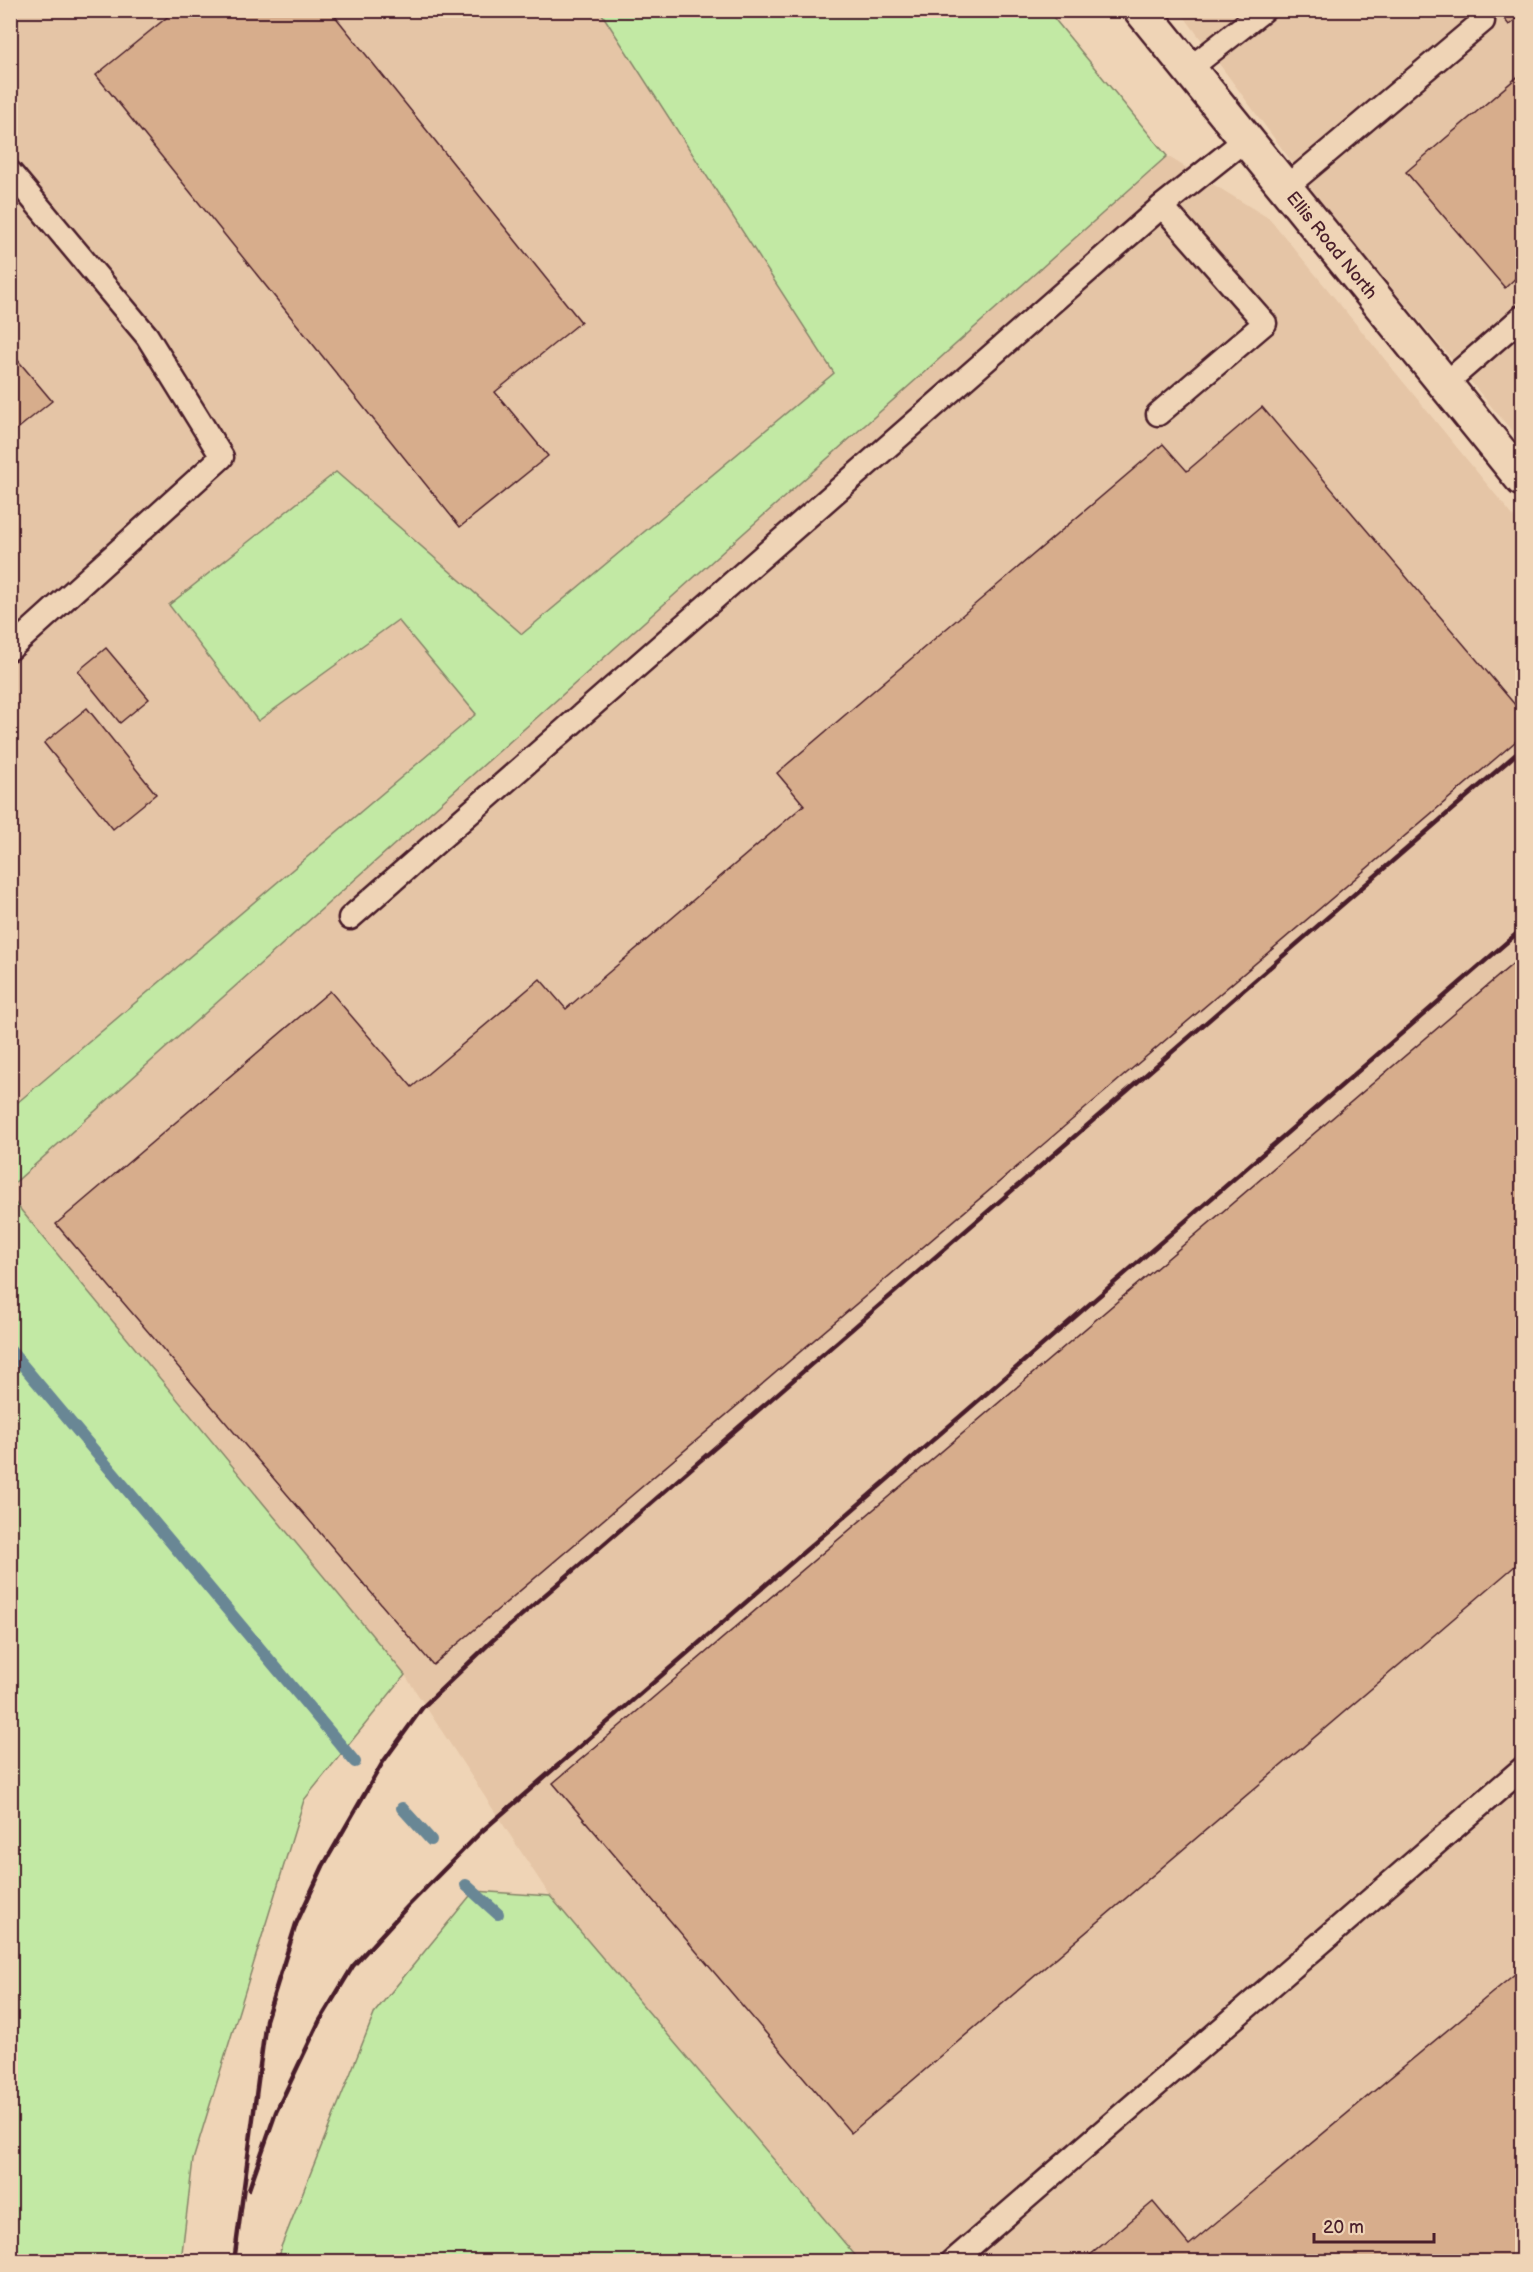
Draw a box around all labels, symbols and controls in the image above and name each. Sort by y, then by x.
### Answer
street label: Ellis Road North [1282,187,1382,303]
scale bar [1314,2206,1434,2244]
text: 20 m [1323,2217,1364,2238]

